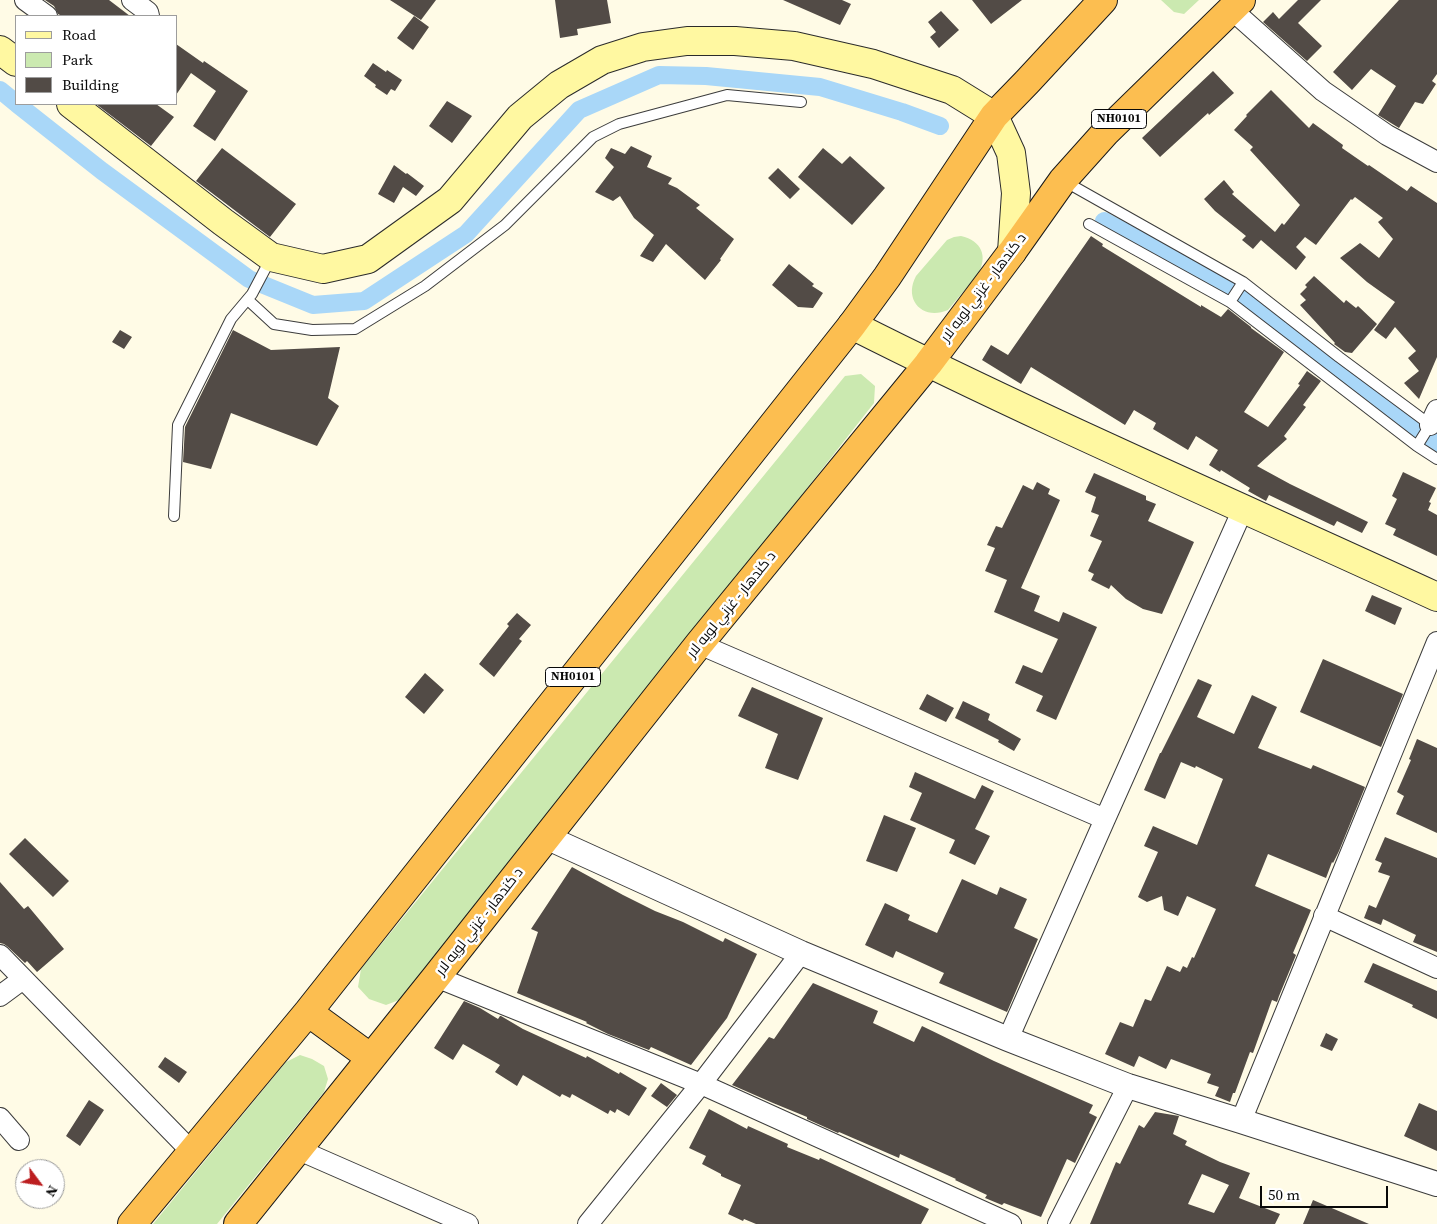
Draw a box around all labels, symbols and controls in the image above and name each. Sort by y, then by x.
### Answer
legend [15,15,178,105]
text: Road [62,24,96,45]
text: Park [62,49,93,70]
text: Building [62,74,119,95]
road number: NH0101 [1092,110,1146,128]
street label: د کندهار - غزني لويه لار [938,230,1030,346]
street label: د کندهار - غزني لويه لار [684,548,780,662]
road number: NH0101 [546,668,600,686]
street label: د کندهار - غزني لويه لار [433,865,527,979]
north arrow [15,1159,65,1209]
scale bar [1262,1176,1390,1208]
text: N [41,1182,63,1201]
text: 50 m [1268,1184,1300,1205]

